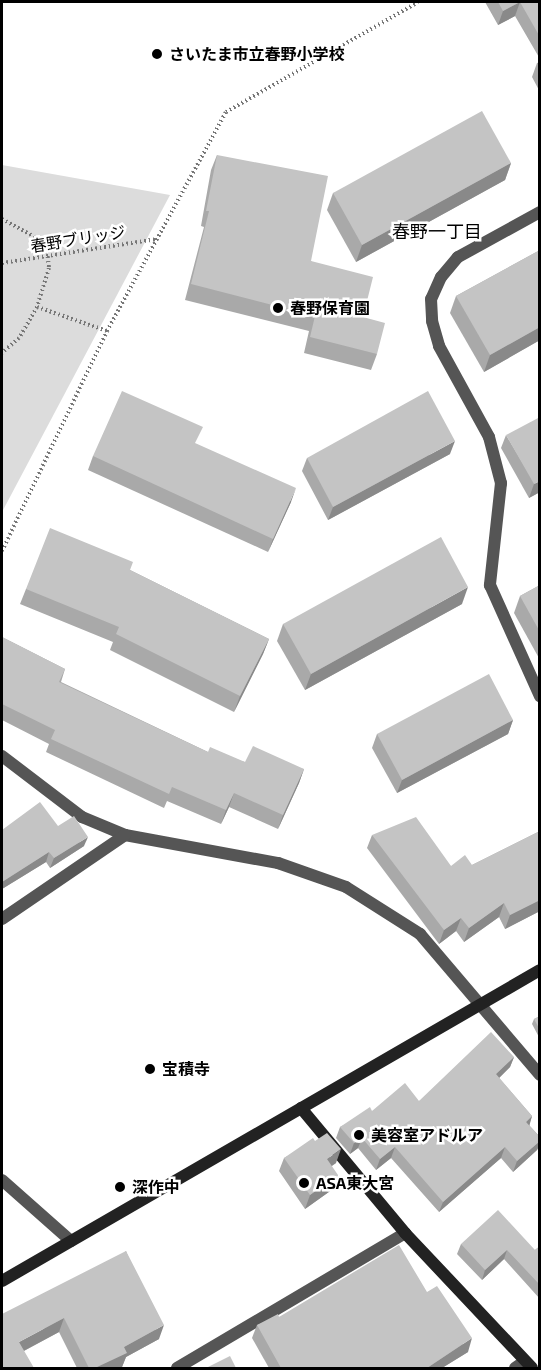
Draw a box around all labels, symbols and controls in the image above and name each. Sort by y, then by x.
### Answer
place label: さいたま市立春野小学校 [169,44,345,64]
marker: さいたま市立春野小学校 [150,47,164,61]
district label: 春野一丁目 [392,220,482,242]
street label: 春野ブリッジ [29,222,127,256]
place label: 春野保育園 [290,298,370,318]
marker: 春野保育園 [271,301,285,315]
place label: 宝積寺 [162,1059,210,1079]
marker: 宝積寺 [143,1062,157,1076]
place label: 美容室アドルア [371,1125,483,1145]
marker: 美容室アドルア [352,1128,366,1142]
place label: ASA東大宮 [316,1173,394,1193]
marker: ASA東大宮 [297,1176,311,1190]
place label: 深作中 [132,1177,180,1197]
marker: 深作中 [113,1180,127,1194]

